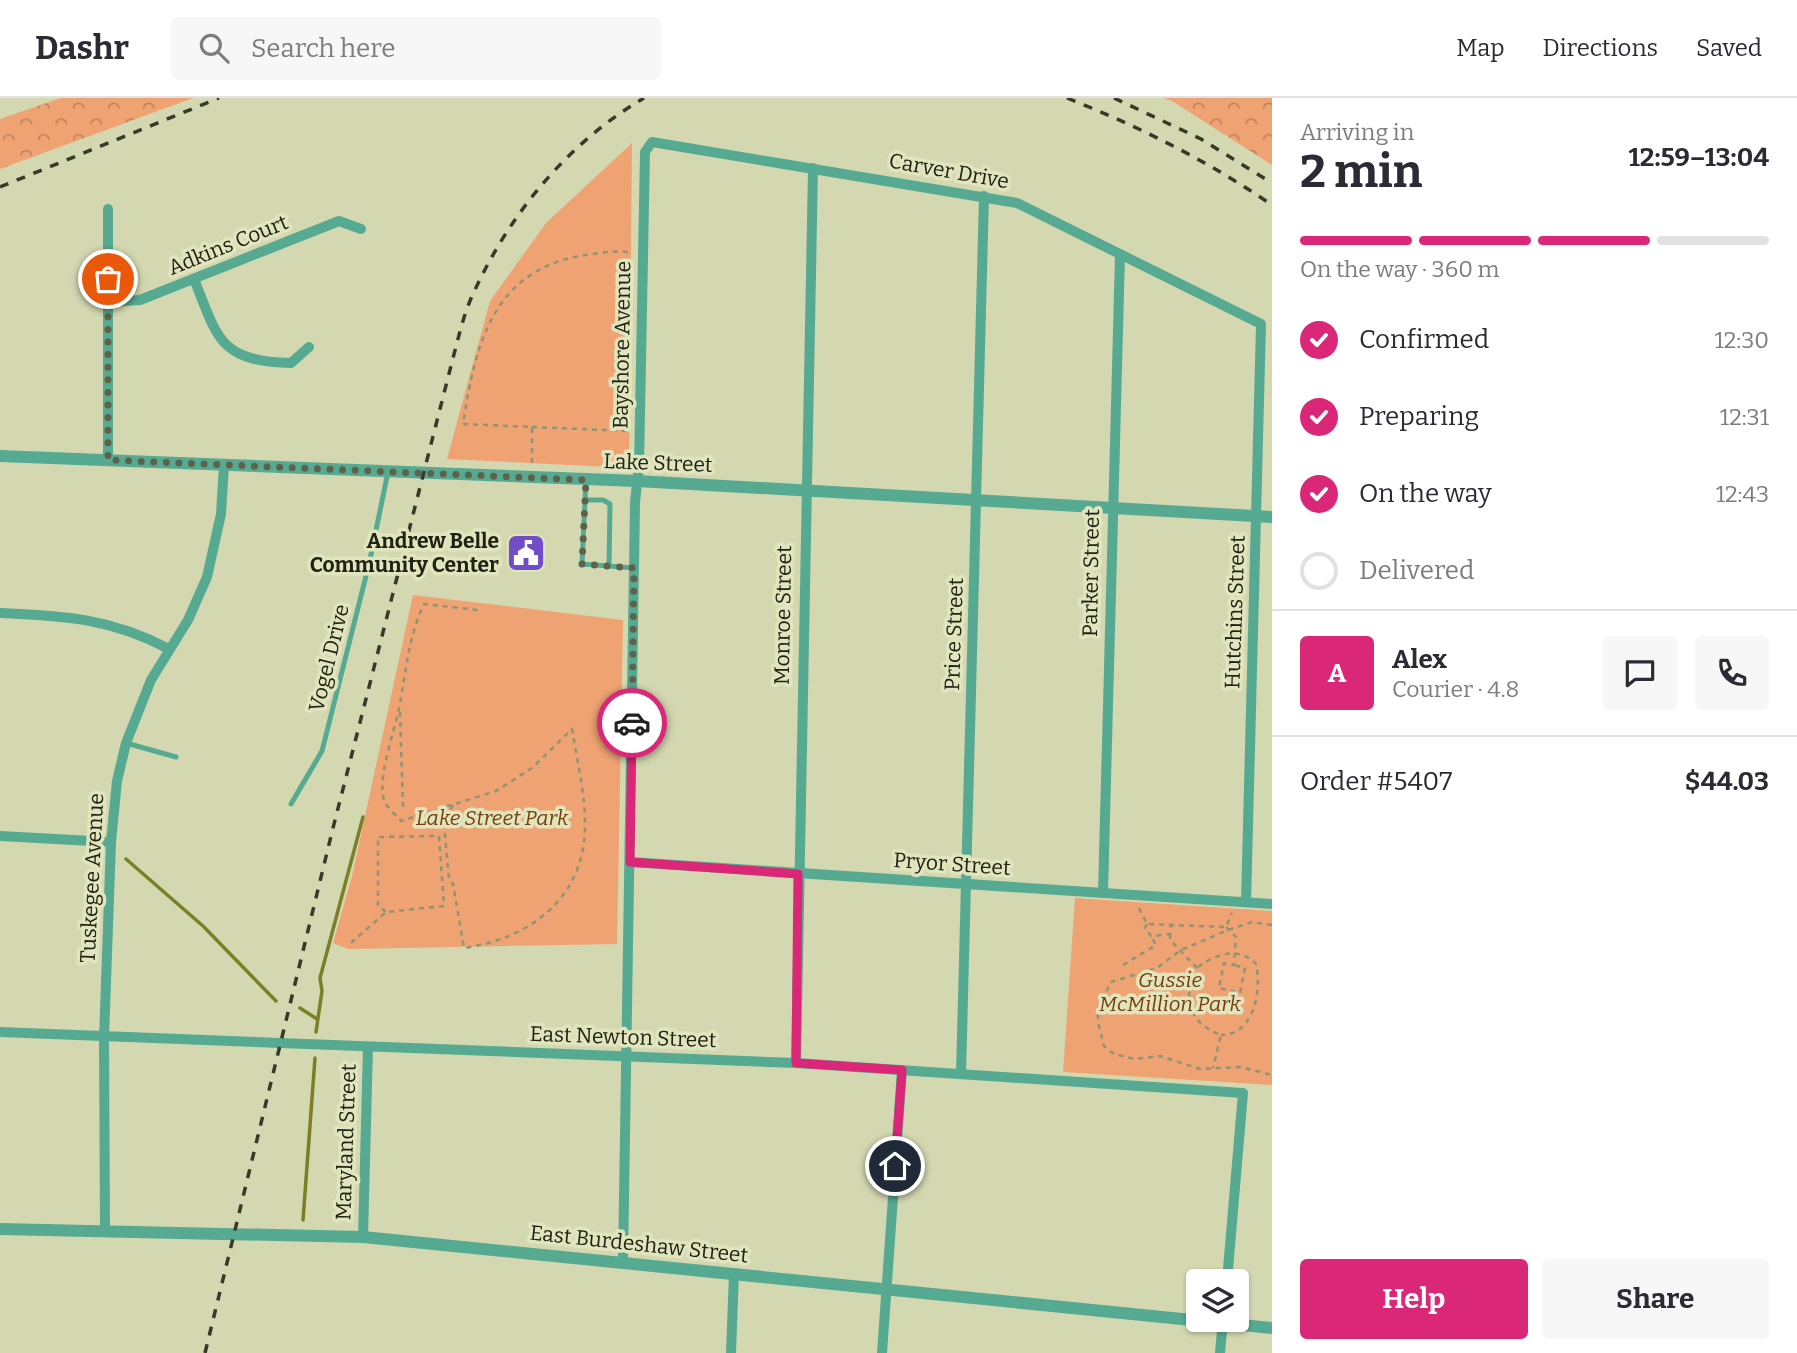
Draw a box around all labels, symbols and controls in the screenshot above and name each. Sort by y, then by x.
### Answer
search box [171,17,661,80]
text: Dashr [35,28,129,68]
icon: search [195,29,233,67]
text: Search here [251,33,395,64]
text: Map [1456,34,1505,62]
text: Directions [1543,34,1658,62]
text: Saved [1696,34,1762,62]
text: Arriving in [1300,118,1414,146]
text: 12:59–13:04 [1629,142,1769,173]
text: 2 min [1300,144,1422,199]
street label: Carver Drive [887,148,1011,194]
street label: Adkins Court [164,209,292,281]
pin [78,249,138,309]
text: On the way · 360 m [1300,255,1499,283]
icon: bag [89,260,127,298]
street label: Bayshore Avenue [608,261,636,429]
icon: check [1300,321,1338,359]
text: Confirmed [1359,324,1489,355]
text: 12:30 [1714,326,1769,354]
icon: check [1300,398,1338,436]
text: Preparing [1359,401,1479,432]
text: 12:31 [1720,403,1769,431]
street label: Lake Street [603,448,713,478]
icon: check [1300,475,1338,513]
text: On the way [1359,478,1492,509]
text: 12:43 [1716,480,1769,508]
street label: Parker Street [1077,508,1105,637]
place label: Andrew Belle Community Center [310,528,499,578]
public building icon: Andrew Belle Community Center [505,532,547,574]
street label: Hutchins Street [1219,534,1251,689]
street label: Monroe Street [769,545,797,685]
text: Delivered [1359,555,1474,586]
street label: Price Street [939,577,969,691]
street label: Vogel Drive [303,601,355,715]
button: chat [1603,636,1677,710]
button: phone [1695,636,1769,710]
text: Alex [1392,644,1447,675]
text: A [1328,658,1346,689]
text: Courier · 4.8 [1392,675,1519,703]
courier [597,688,667,758]
icon: car [613,704,651,742]
text: Order #5407 [1300,766,1452,797]
text: $44.03 [1685,766,1769,797]
street label: Tuskegee Avenue [75,792,109,964]
park label: Lake Street Park [416,805,569,831]
street label: Pryor Street [893,847,1012,881]
park label: Gussie McMillion Park [1099,967,1242,1017]
street label: East Newton Street [529,1021,717,1053]
street label: Maryland Street [330,1063,362,1221]
pin [865,1136,925,1196]
icon: home [876,1147,914,1185]
street label: East Burdeshaw Street [529,1220,750,1268]
button: Help [1300,1259,1528,1339]
button: Share [1542,1259,1769,1339]
map controls [1186,1269,1249,1332]
button: layers [1186,1269,1249,1332]

